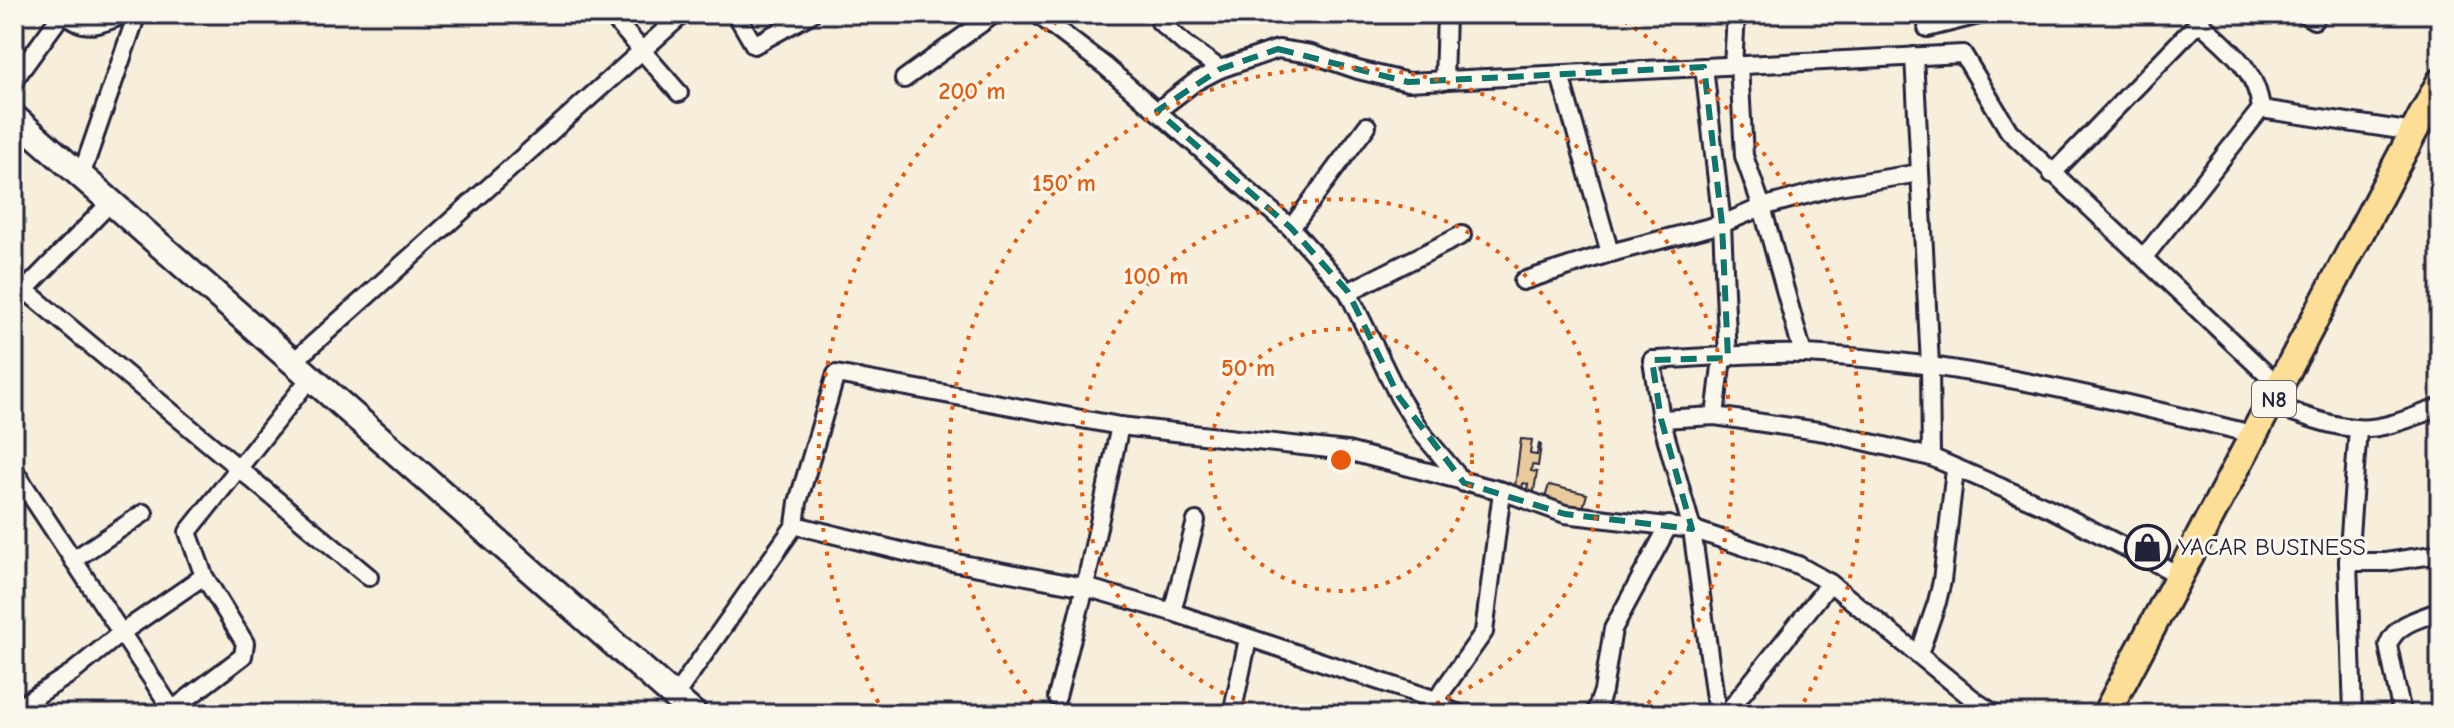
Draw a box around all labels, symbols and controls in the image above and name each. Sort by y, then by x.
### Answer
text: 200 m [938,77,1006,105]
text: 150 m [1032,169,1096,197]
text: 100 m [1124,262,1188,290]
text: 50 m [1221,354,1275,382]
road number: N8 [2252,381,2296,417]
centre of rings [1327,446,1355,474]
shop icon: YACAR BUSINESS [2123,523,2171,571]
place label: YACAR BUSINESS [2178,533,2366,561]

